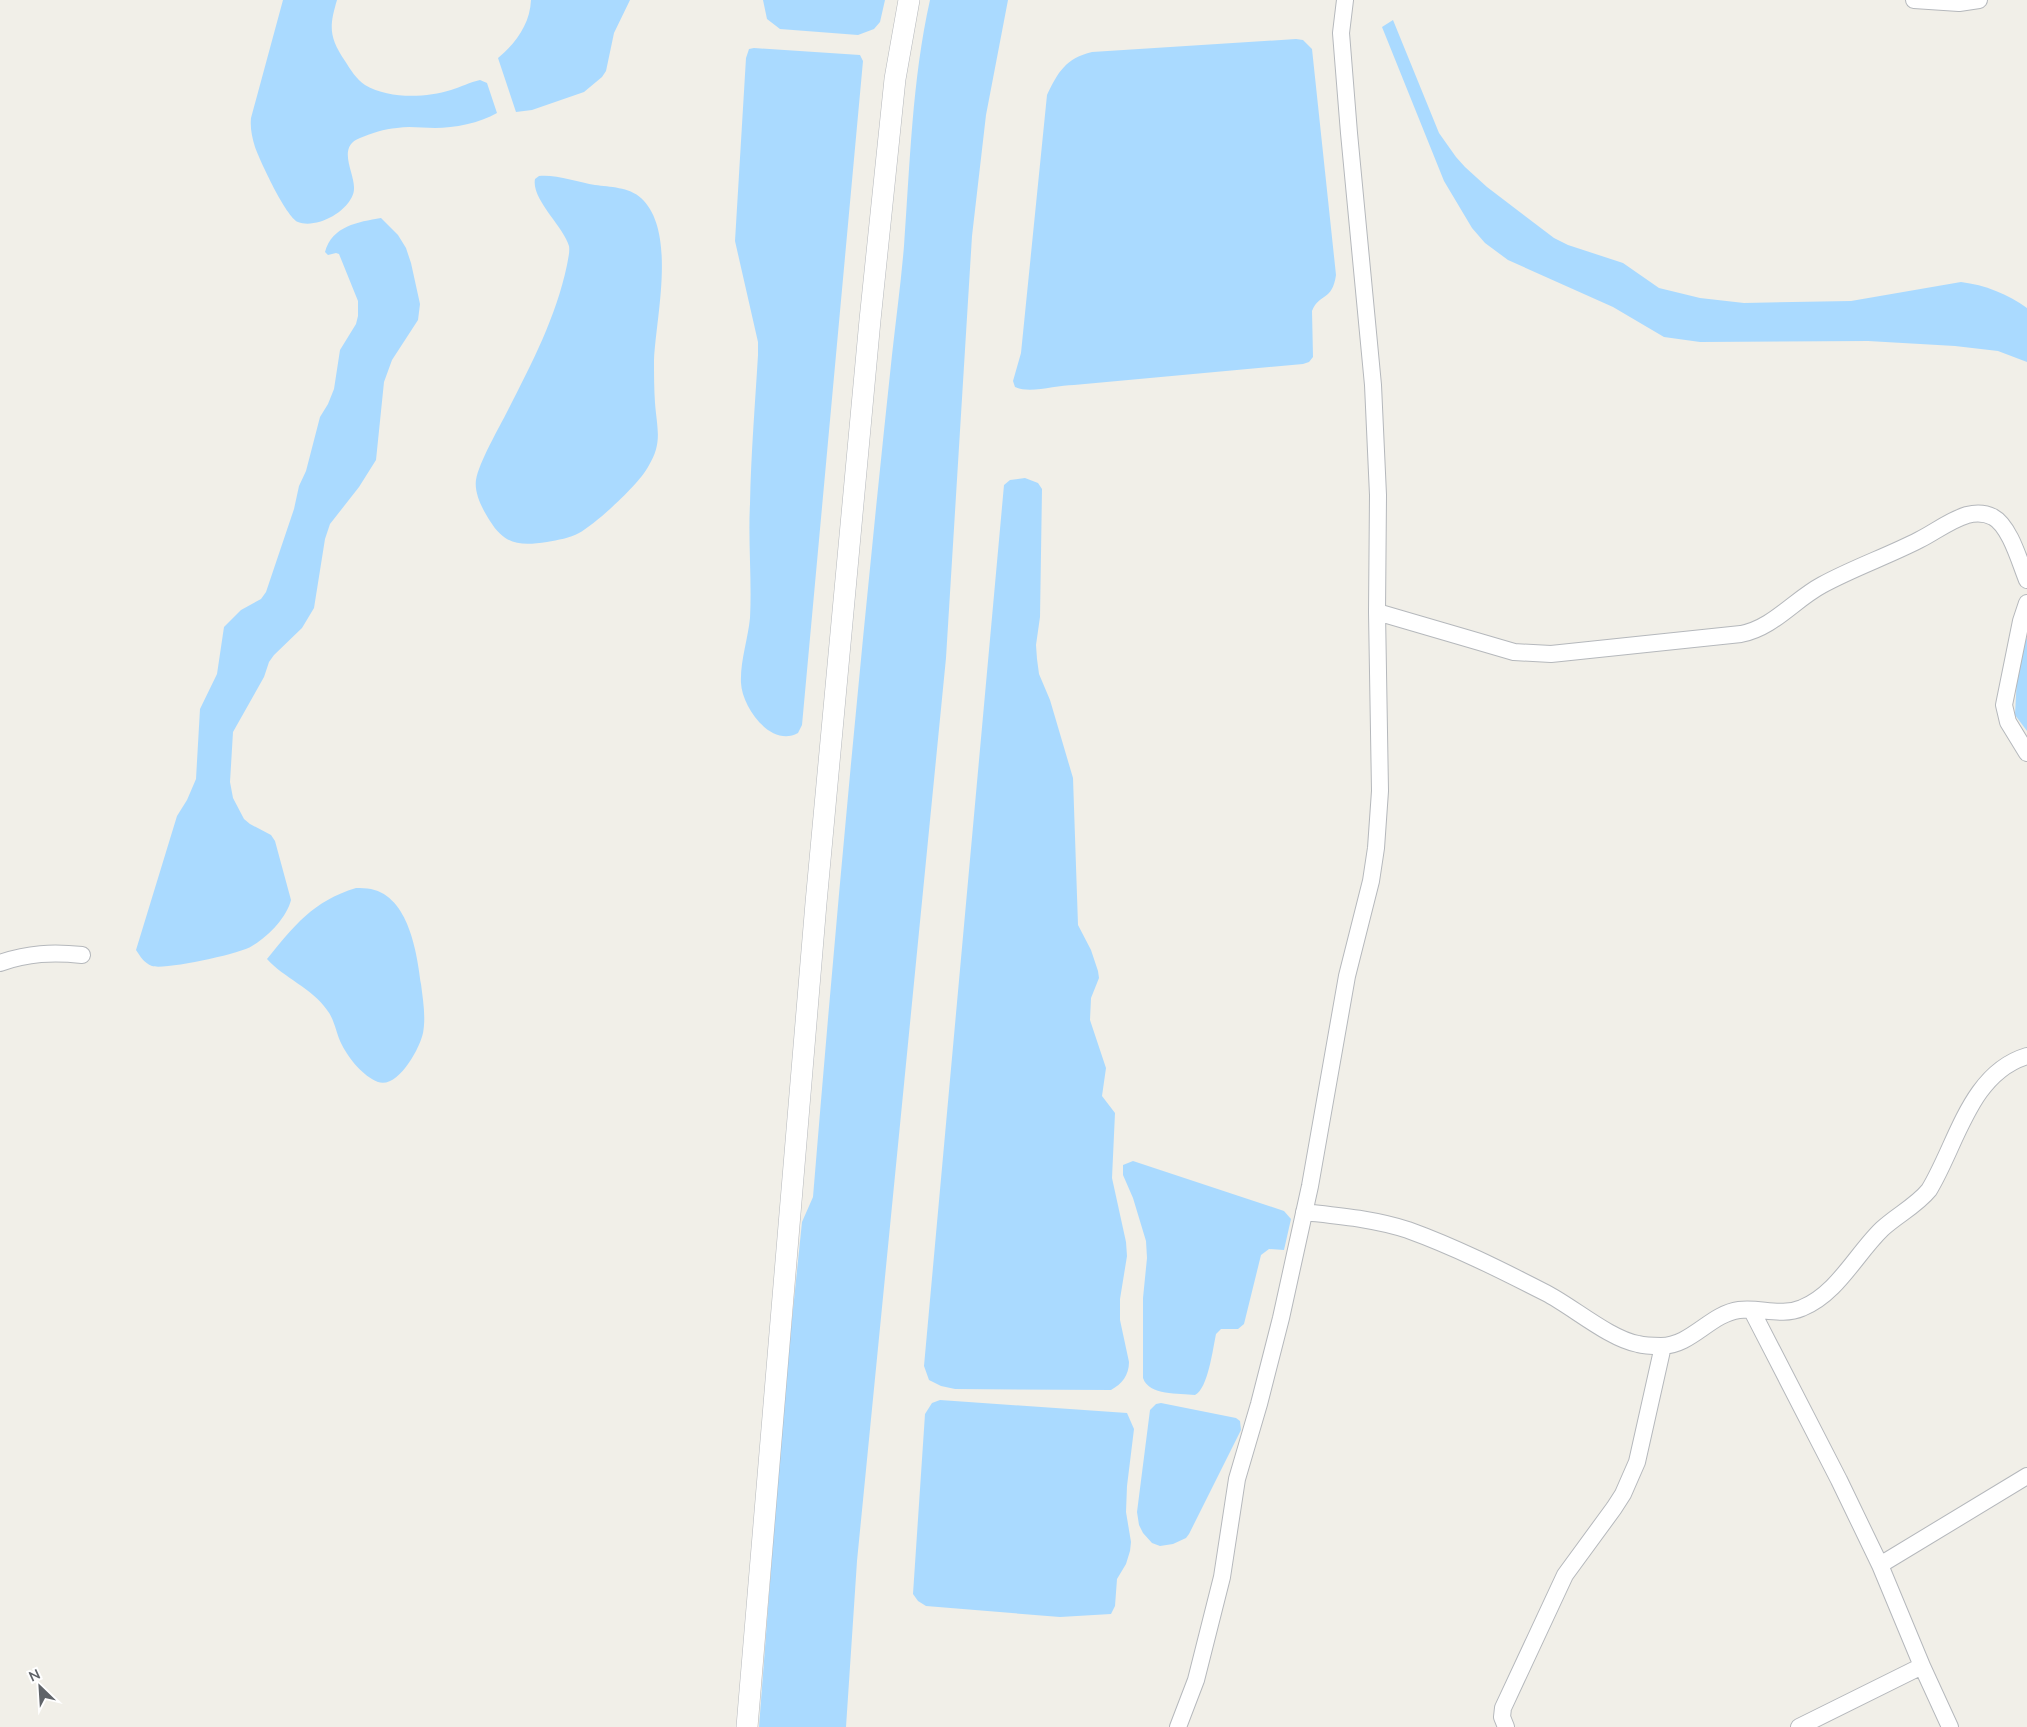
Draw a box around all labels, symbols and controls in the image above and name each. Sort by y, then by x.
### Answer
north arrow [15,1662,65,1712]
text: N [26,1665,43,1686]

